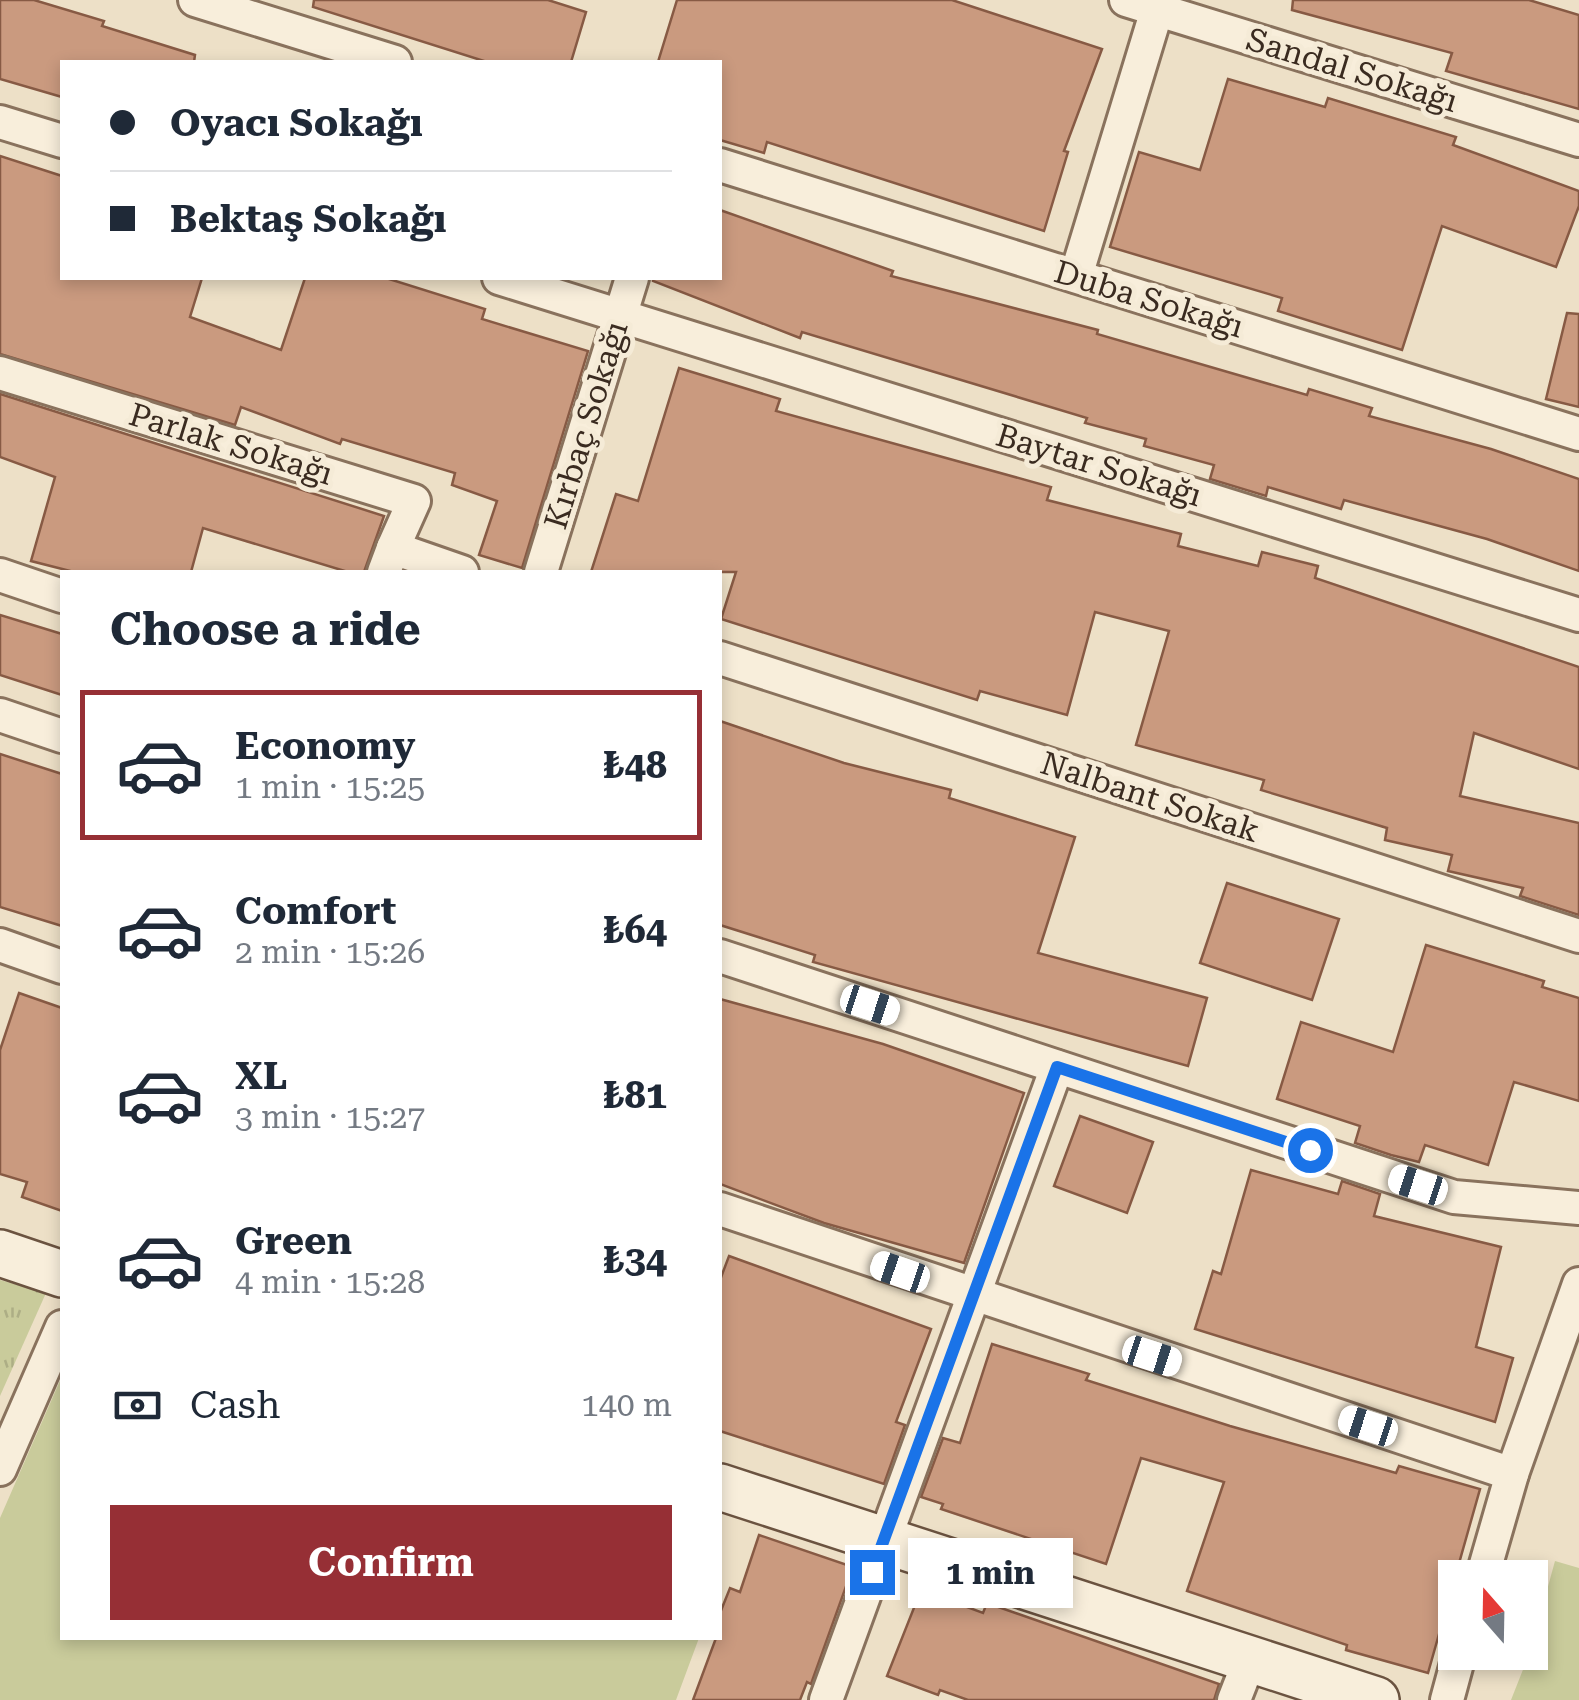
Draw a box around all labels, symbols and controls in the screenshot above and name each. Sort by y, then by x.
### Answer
street label: Sandal Sokağı [1242,20,1462,120]
text: Oyacı Sokağı [170,101,423,145]
text: Bektaş Sokağı [170,197,446,241]
street label: Duba Sokağı [1050,252,1248,346]
street label: Kırbaç Sokağı [536,317,636,533]
street label: Parlak Sokağı [125,395,337,493]
street label: Baytar Sokağı [992,416,1206,514]
text: Choose a ride [110,603,421,656]
icon: car [115,720,205,810]
text: Economy [235,724,415,768]
text: ₺48 [603,743,667,787]
street label: Nalbant Sokak [1036,744,1264,850]
text: 1 min · 15:25 [235,768,425,806]
icon: car [115,885,205,975]
text: Comfort [235,889,396,933]
text: ₺64 [603,908,667,952]
text: 2 min · 15:26 [235,933,425,971]
car [837,981,903,1029]
icon: car [115,1050,205,1140]
text: XL [235,1054,287,1098]
text: ₺81 [603,1073,667,1117]
text: 3 min · 15:27 [235,1098,425,1136]
route start [1288,1128,1333,1173]
car [1385,1161,1451,1209]
icon: car [115,1215,205,1305]
text: Green [235,1219,352,1263]
text: ₺34 [603,1238,667,1282]
car [867,1248,933,1296]
text: 4 min · 15:28 [235,1263,425,1301]
car [1119,1332,1185,1380]
icon: cash [110,1378,165,1433]
text: Cash [190,1383,280,1427]
text: 140 m [581,1386,672,1424]
car [1335,1402,1401,1450]
button: Confirm [110,1505,672,1620]
callout: 1 min [907,1537,1072,1607]
route end [850,1550,895,1595]
text: 1 min [946,1554,1035,1592]
north arrow [1438,1560,1548,1670]
map controls [1438,1560,1548,1670]

